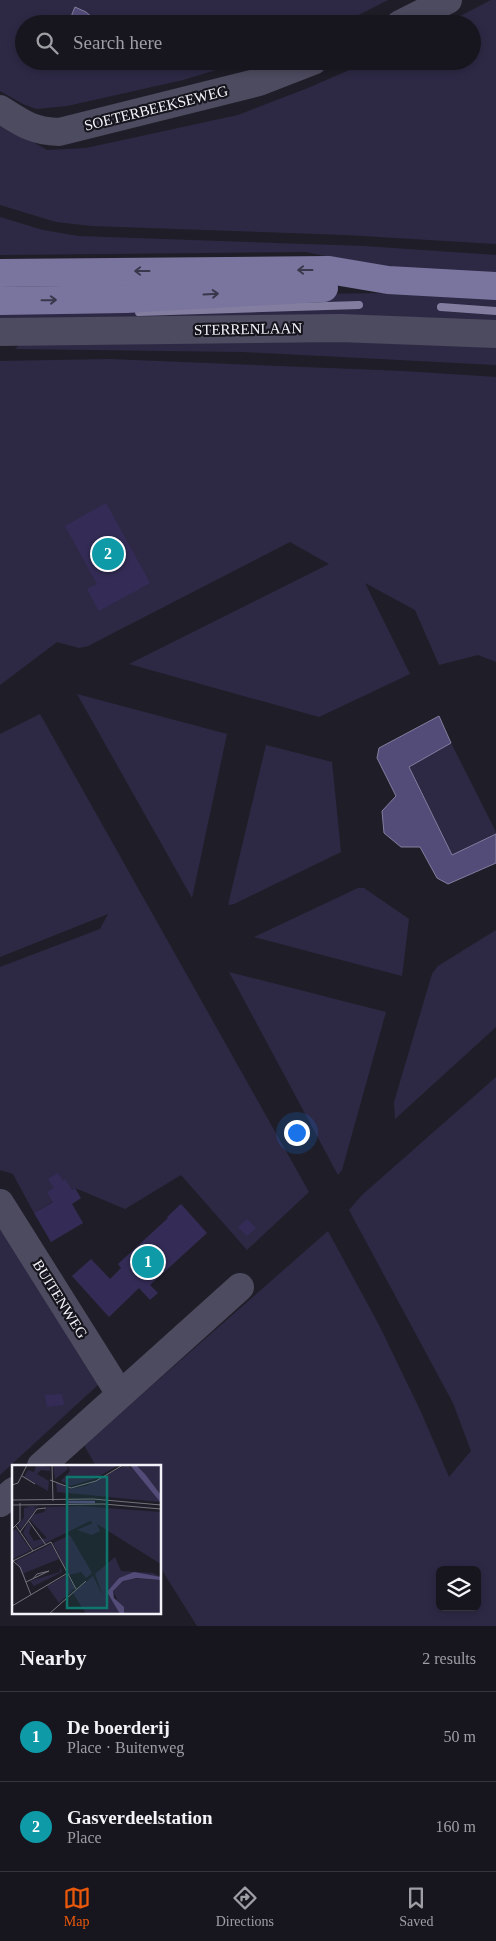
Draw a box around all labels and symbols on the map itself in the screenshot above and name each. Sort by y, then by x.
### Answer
street label: SOETERBEEKSEWEG [83,82,230,134]
one-way arrow [297,265,314,275]
one-way arrow [135,266,151,276]
one-way arrow [203,290,219,299]
one-way arrow [40,296,56,305]
street label: STERRENLAAN [194,320,302,338]
pin: 2 [92,535,124,573]
your location [284,1120,310,1146]
pin: 1 [132,1243,164,1281]
street label: BUITENWEG [30,1257,90,1341]
inset map [12,1465,161,1614]

